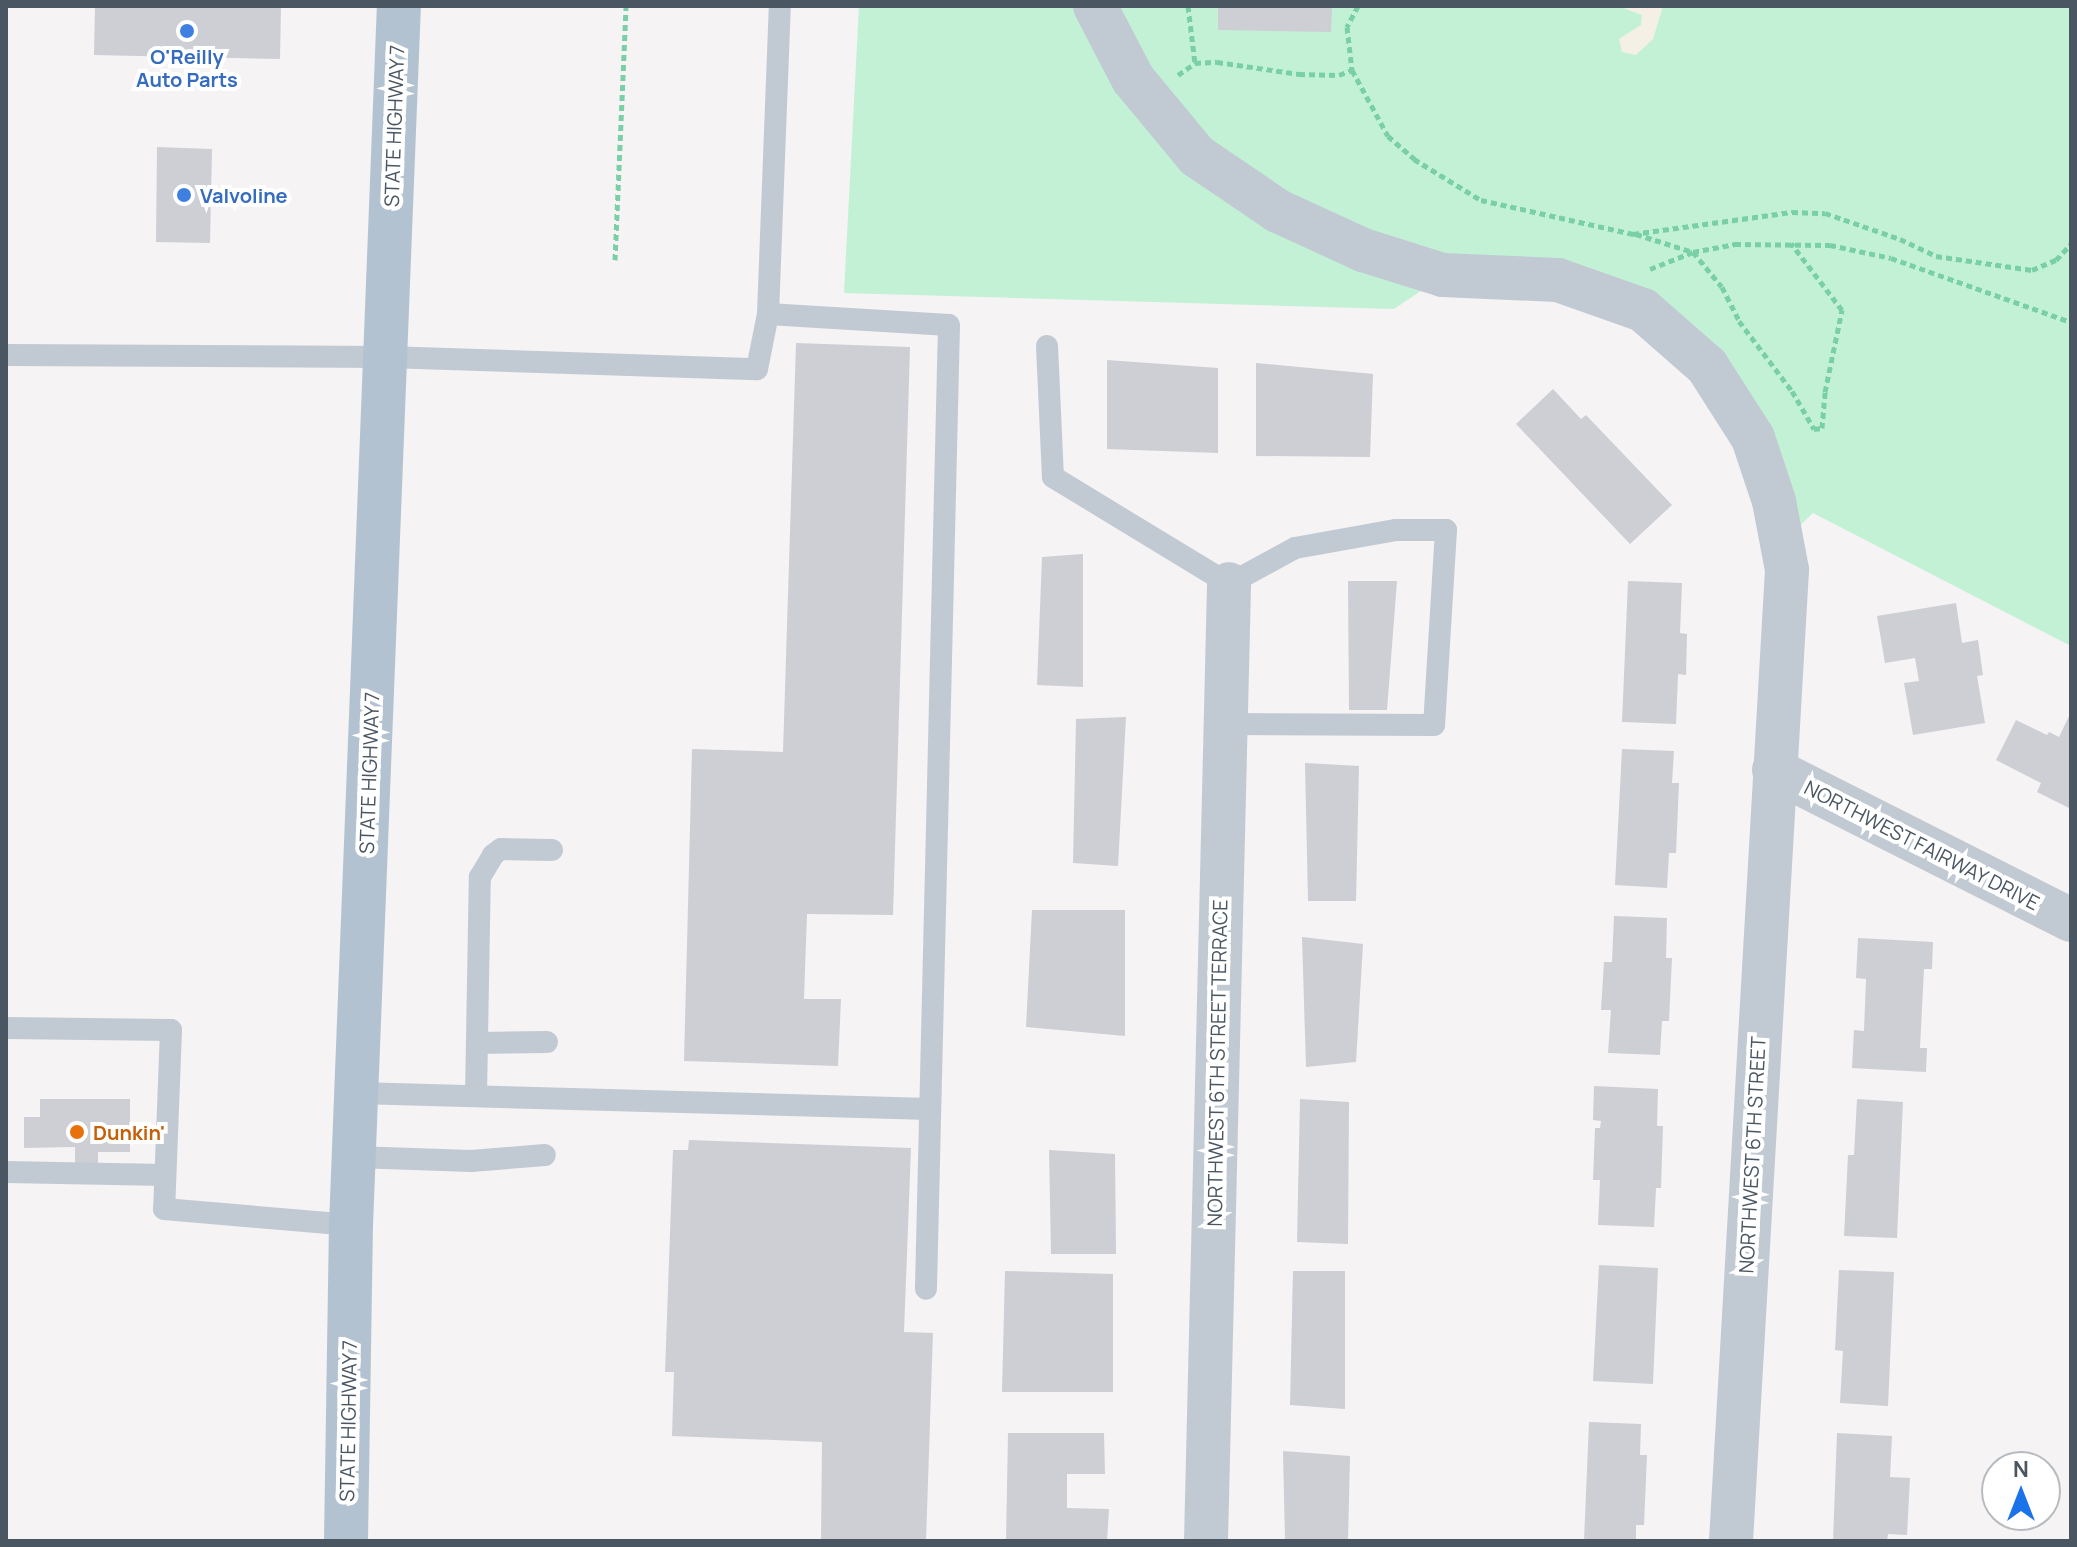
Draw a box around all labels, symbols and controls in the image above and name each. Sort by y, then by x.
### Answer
marker: O'Reilly Auto Parts [178,22,196,40]
place label: O'Reilly Auto Parts [136,44,238,91]
street label: STATE HIGHWAY 7 [379,44,409,208]
place label: Valvoline [200,183,288,207]
marker: Valvoline [175,186,193,204]
street label: STATE HIGHWAY 7 [354,691,384,855]
street label: NORTHWEST FAIRWAY DRIVE [1800,775,2044,915]
street label: NORTHWEST 6TH STREET TERRACE [1202,899,1232,1227]
street label: NORTHWEST 6TH STREET [1734,1036,1770,1274]
place label: Dunkin' [93,1120,165,1144]
marker: Dunkin' [68,1123,86,1141]
street label: STATE HIGHWAY 7 [335,1339,361,1503]
north arrow [1981,1451,2061,1531]
text: N [2013,1454,2029,1484]

